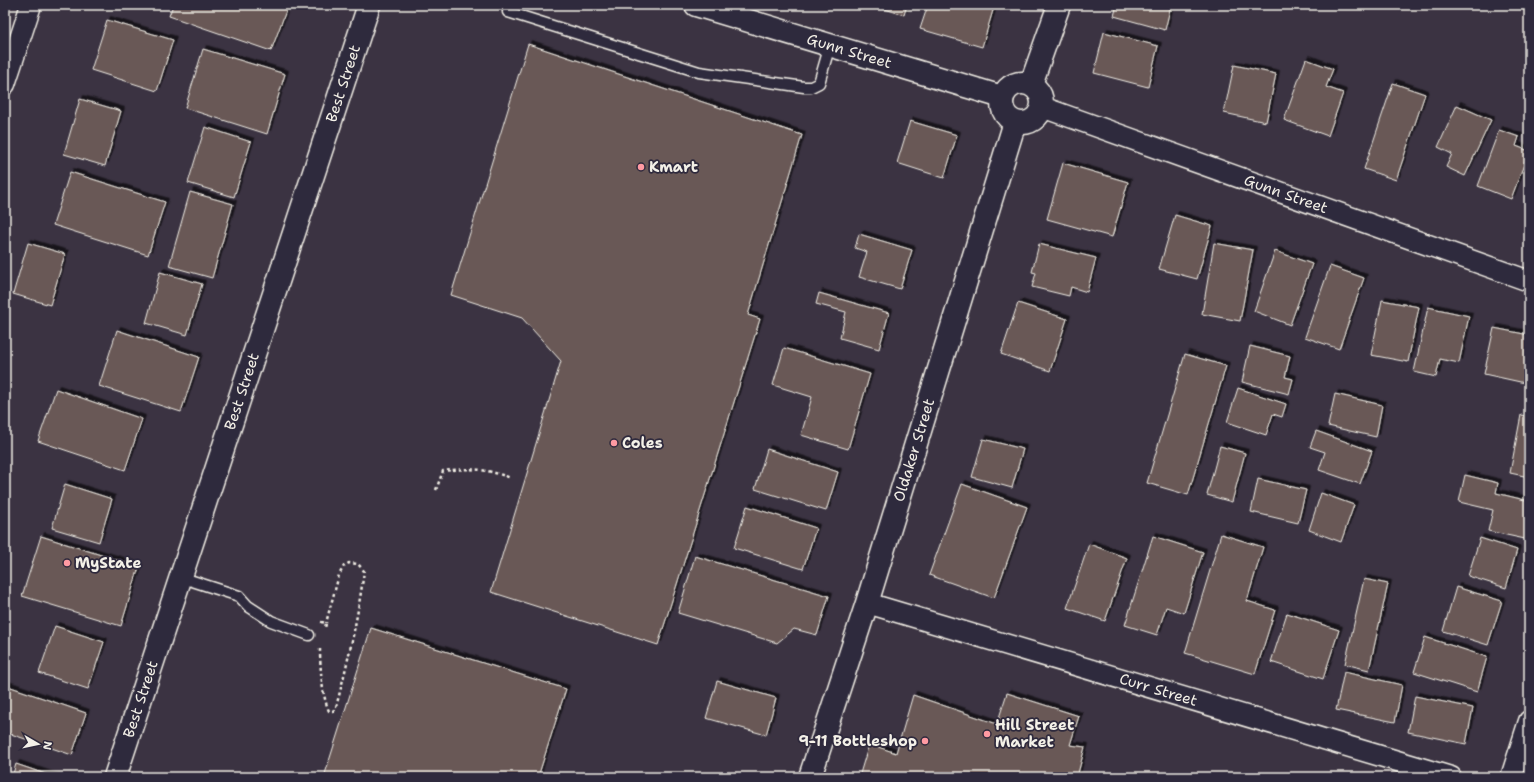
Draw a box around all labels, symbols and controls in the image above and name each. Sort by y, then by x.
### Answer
street label: Gunn Street [804,29,894,73]
street label: Best Street [321,42,365,125]
place label: Kmart [649,157,698,177]
marker: Kmart [636,162,646,172]
street label: Gunn Street [1241,170,1331,218]
street label: Best Street [220,350,264,432]
street label: Oldaker Street [889,396,939,504]
place label: Coles [622,433,663,453]
marker: Coles [609,438,619,448]
place label: MyState [75,553,141,573]
marker: MyState [62,558,72,568]
street label: Best Street [119,658,163,740]
street label: Curr Street [1117,669,1200,711]
place label: Hill Street Market [995,715,1074,752]
north arrow [18,724,58,764]
marker: Hill Street Market [982,729,992,739]
place label: 9-11 Bottleshop [798,731,917,751]
marker: 9-11 Bottleshop [920,736,930,746]
text: N [39,740,55,751]

